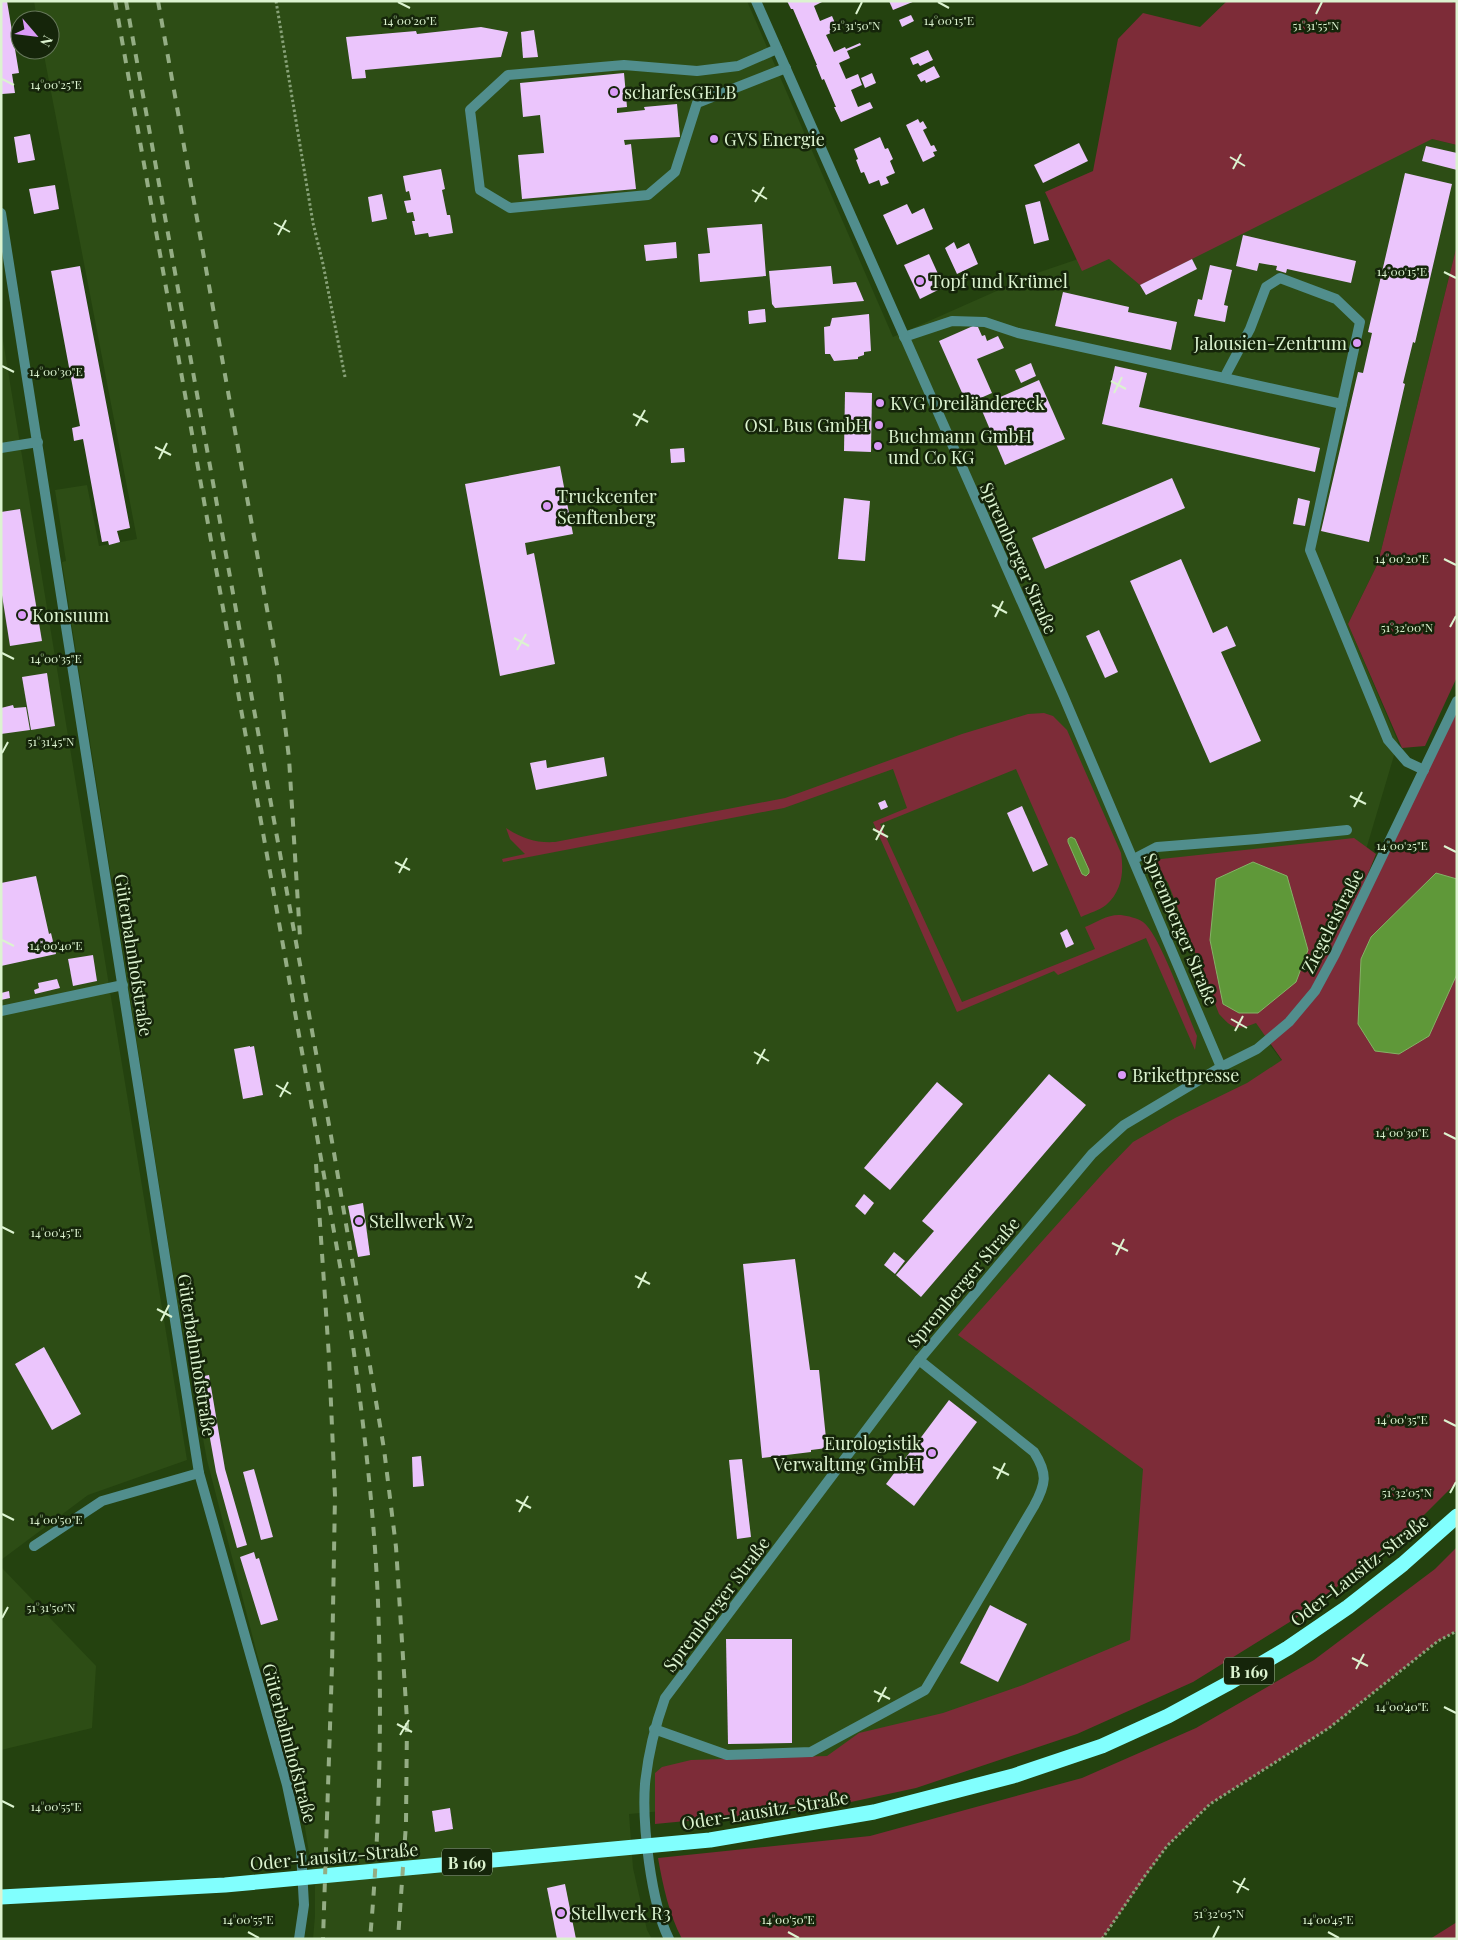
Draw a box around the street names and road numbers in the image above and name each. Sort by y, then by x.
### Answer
street label: Spremberger Straße [975,478,1063,638]
street label: Spremberger Straße [1138,849,1224,1009]
street label: Ziegeleistraße [1295,865,1369,977]
street label: Güterbahnhofstraße [109,872,159,1038]
street label: Spremberger Straße [901,1212,1025,1352]
street label: Güterbahnhofstraße [172,1272,222,1438]
street label: Oder-Lausitz-Straße [1285,1508,1433,1632]
street label: Spremberger Straße [657,1532,775,1676]
road number: B 169 [1224,1658,1274,1684]
street label: Güterbahnhofstraße [257,1661,323,1825]
street label: Oder-Lausitz-Straße [680,1785,850,1835]
street label: Oder-Lausitz-Straße [249,1837,419,1875]
road number: B 169 [442,1848,492,1875]

